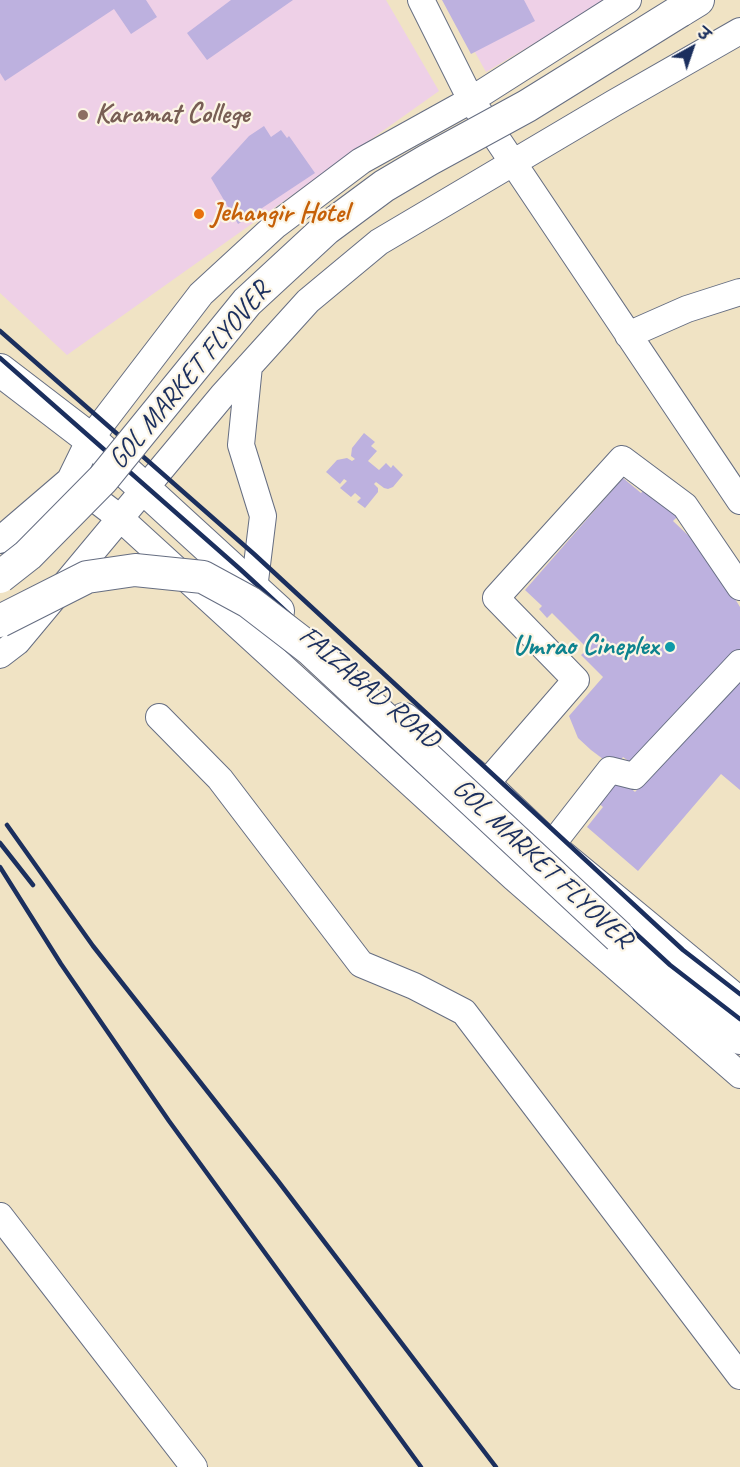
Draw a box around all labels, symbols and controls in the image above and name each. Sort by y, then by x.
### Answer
north arrow [662,18,722,78]
text: उ [693,23,714,45]
place label: Karamat College [95,98,249,132]
marker: Karamat College [76,108,90,122]
place label: Jehangir Hotel [211,197,349,231]
marker: Jehangir Hotel [192,207,206,221]
street label: GOL MARKET FLYOVER [102,276,278,476]
street label: FAIZABAD ROAD [292,619,446,757]
place label: Umrao Cineplex [513,630,658,664]
marker: Umrao Cineplex [663,640,677,654]
street label: GOL MARKET FLYOVER [445,772,639,956]

